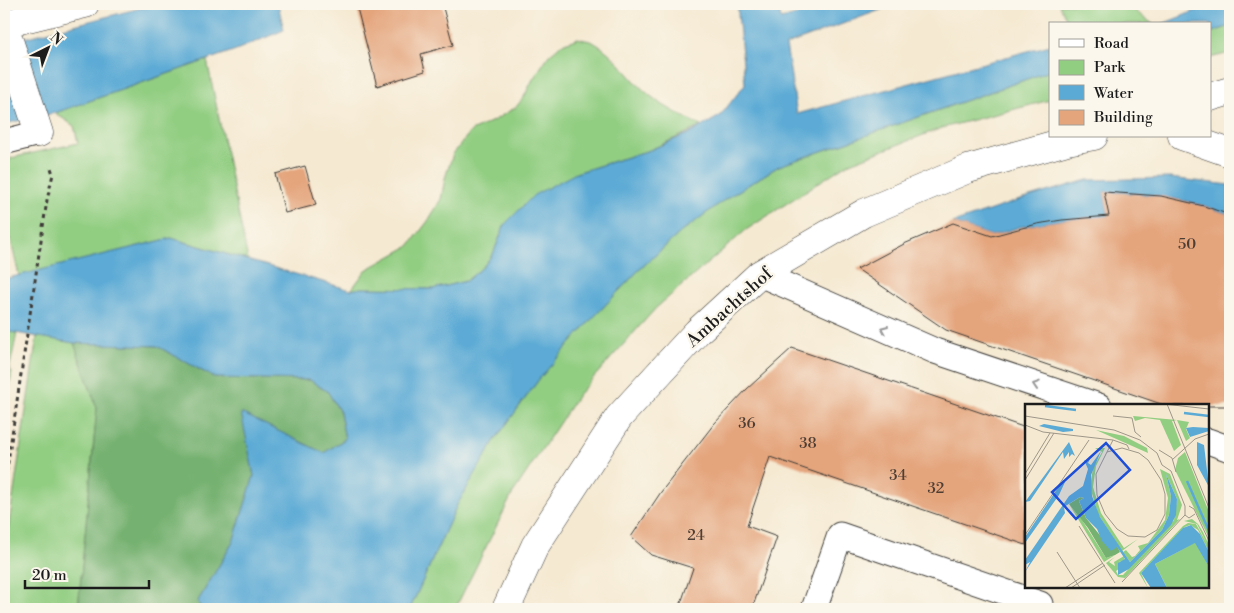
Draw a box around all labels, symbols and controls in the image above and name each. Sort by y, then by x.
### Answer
north arrow [22,22,72,72]
legend [1049,22,1212,138]
text: N [46,29,66,49]
text: Road [1094,34,1129,53]
text: Park [1094,58,1126,77]
text: Water [1093,84,1134,103]
text: Building [1093,108,1153,127]
house number: 50 [1178,235,1196,254]
street label: Ambachtshof [681,262,778,353]
one-way arrow [880,325,889,336]
one-way arrow [1033,381,1041,391]
inset map [1025,404,1209,588]
house number: 36 [738,414,756,433]
house number: 38 [799,434,817,453]
house number: 34 [889,466,907,485]
house number: 32 [928,479,944,498]
house number: 24 [687,526,705,545]
scale bar [25,558,149,590]
text: 20 m [32,566,67,585]

